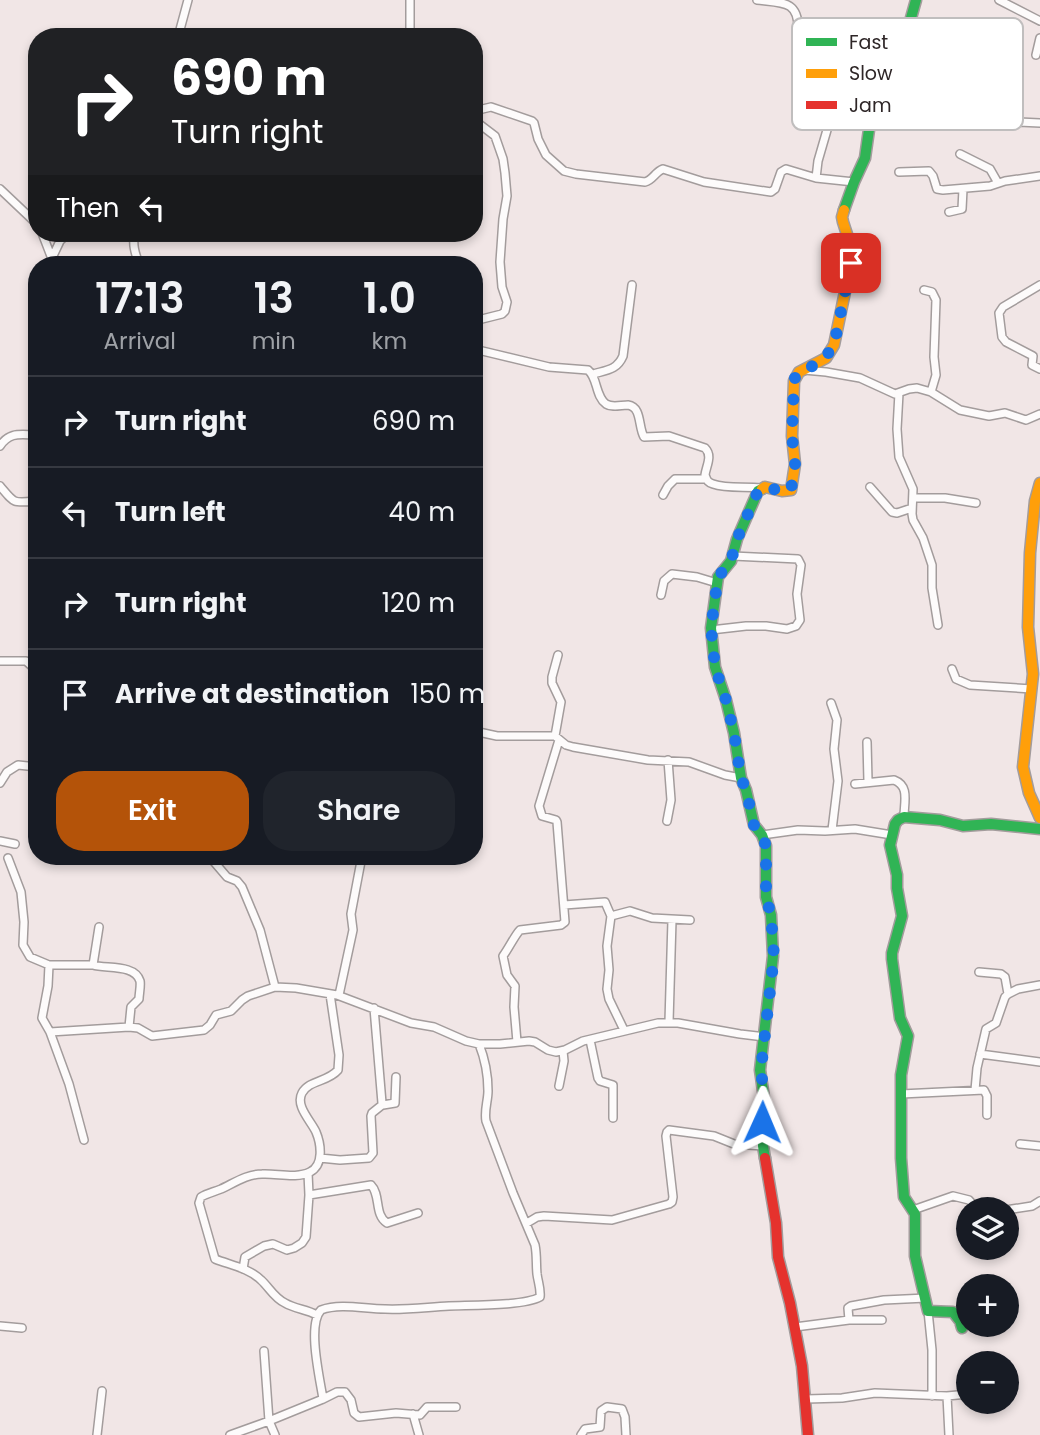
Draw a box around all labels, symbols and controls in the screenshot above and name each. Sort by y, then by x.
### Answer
legend [792,18,1023,130]
text: Fast [849,29,888,56]
text: 690 m [171,44,327,112]
icon: right [56,56,147,147]
text: Slow [849,60,893,87]
text: Jam [849,92,891,119]
text: Turn right [171,109,323,154]
icon: left [133,189,171,227]
text: Then [56,190,119,226]
pin [821,233,881,293]
icon: arrive [832,244,870,282]
text: 17:13 [95,269,185,328]
text: 13 [253,269,294,328]
text: 1.0 [363,269,416,328]
text: Arrival [104,325,176,357]
text: min [252,325,296,357]
text: km [372,325,407,357]
icon: right [56,403,94,441]
text: Turn right [115,403,247,439]
text: 690 m [372,403,455,439]
icon: left [56,494,94,532]
text: Turn left [115,494,226,530]
text: 40 m [389,494,455,530]
icon: right [56,585,94,623]
text: Turn right [115,585,247,621]
text: 120 m [382,585,455,621]
icon: arrive [56,676,94,714]
text: Arrive at destination [115,676,390,712]
text: 150 m [411,676,485,712]
button: Exit [56,771,249,851]
button: Share [263,771,455,851]
position arrow [725,1085,799,1159]
map controls [956,1197,1019,1414]
button: layers [956,1197,1019,1260]
button: + [956,1274,1019,1337]
button: − [956,1351,1019,1414]

